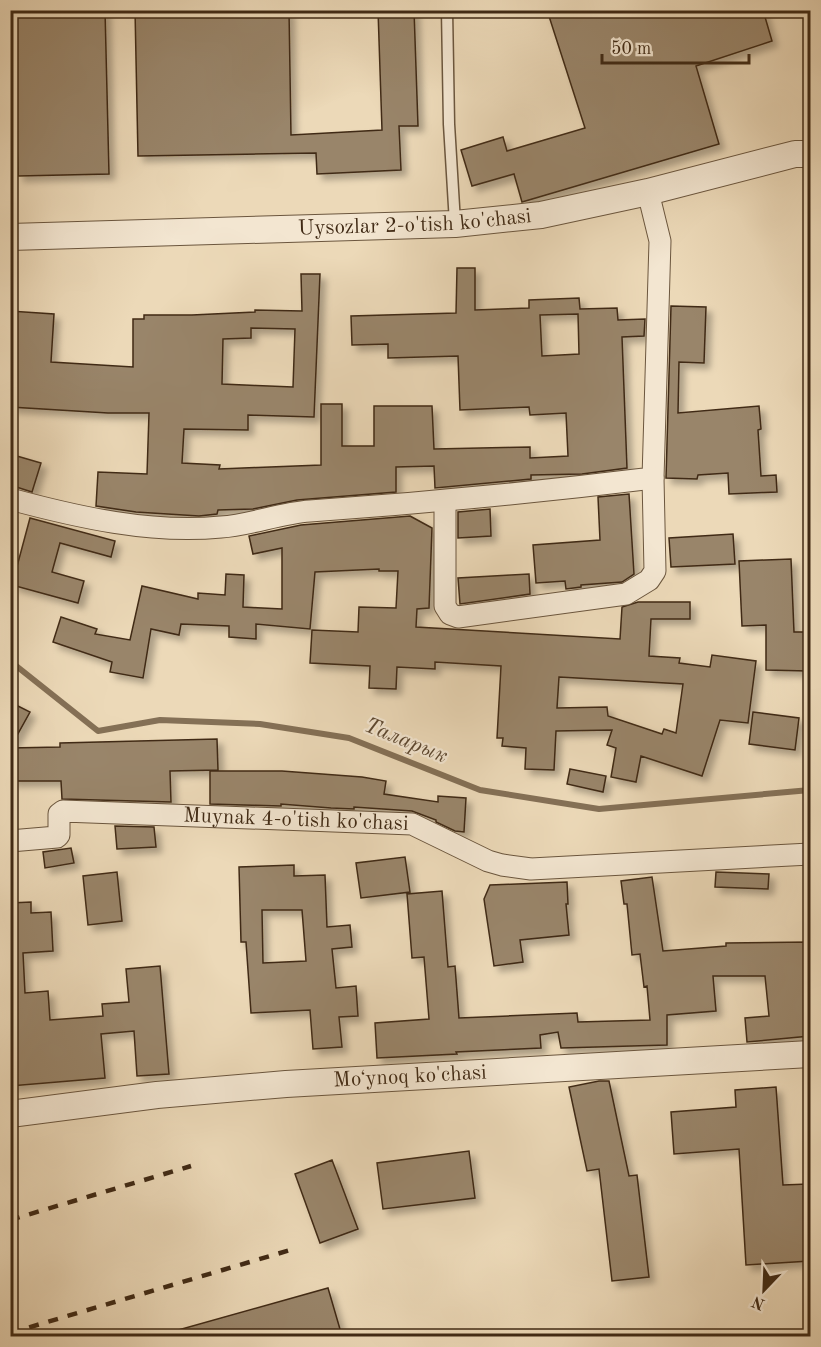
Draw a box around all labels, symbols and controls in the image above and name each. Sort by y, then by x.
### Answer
scale bar [602,27,749,65]
text: 50 m [611,40,651,58]
street label: Uysozlar 2-o'tish ko'chasi [298,206,532,239]
water label: Таларык [361,714,451,768]
street label: Muynak 4-o'tish ko'chasi [183,805,409,834]
street label: Moʻynoq ko'chasi [333,1062,487,1092]
north arrow [734,1260,794,1320]
text: N [749,1292,768,1312]

